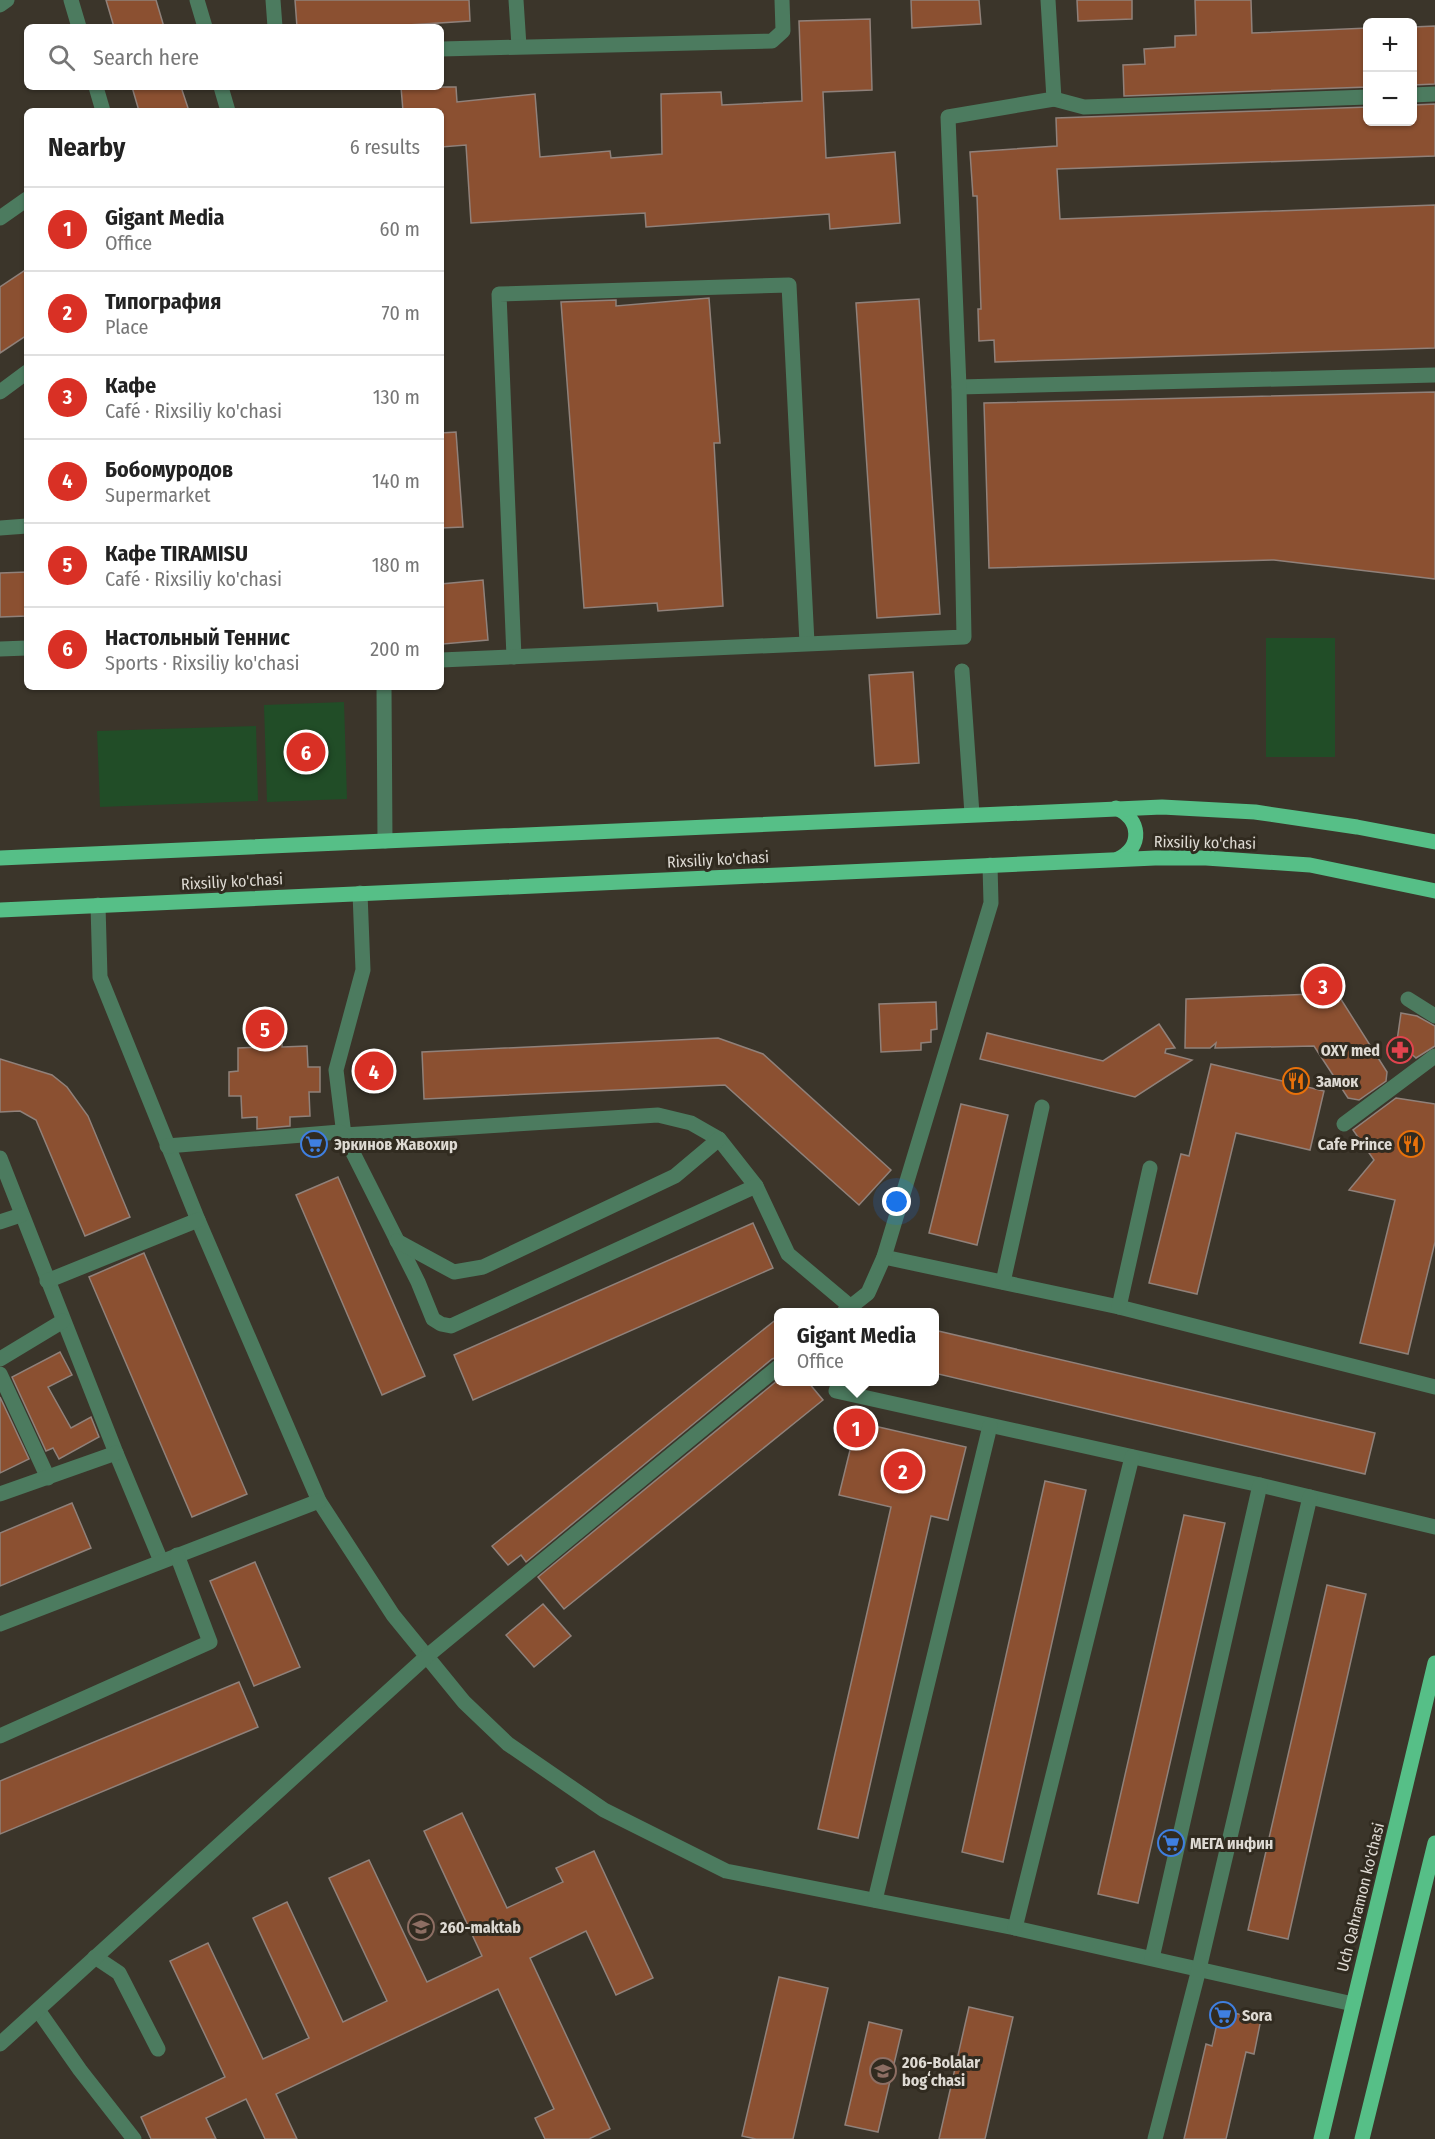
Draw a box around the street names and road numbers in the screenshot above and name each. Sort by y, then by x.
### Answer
street label: Rixsiliy ko'chasi [1154,832,1256,853]
street label: Rixsiliy ko'chasi [666,847,770,872]
street label: Rixsiliy ko'chasi [180,869,284,894]
street label: Uch Qahramon ko'chasi [1333,1821,1388,1974]

